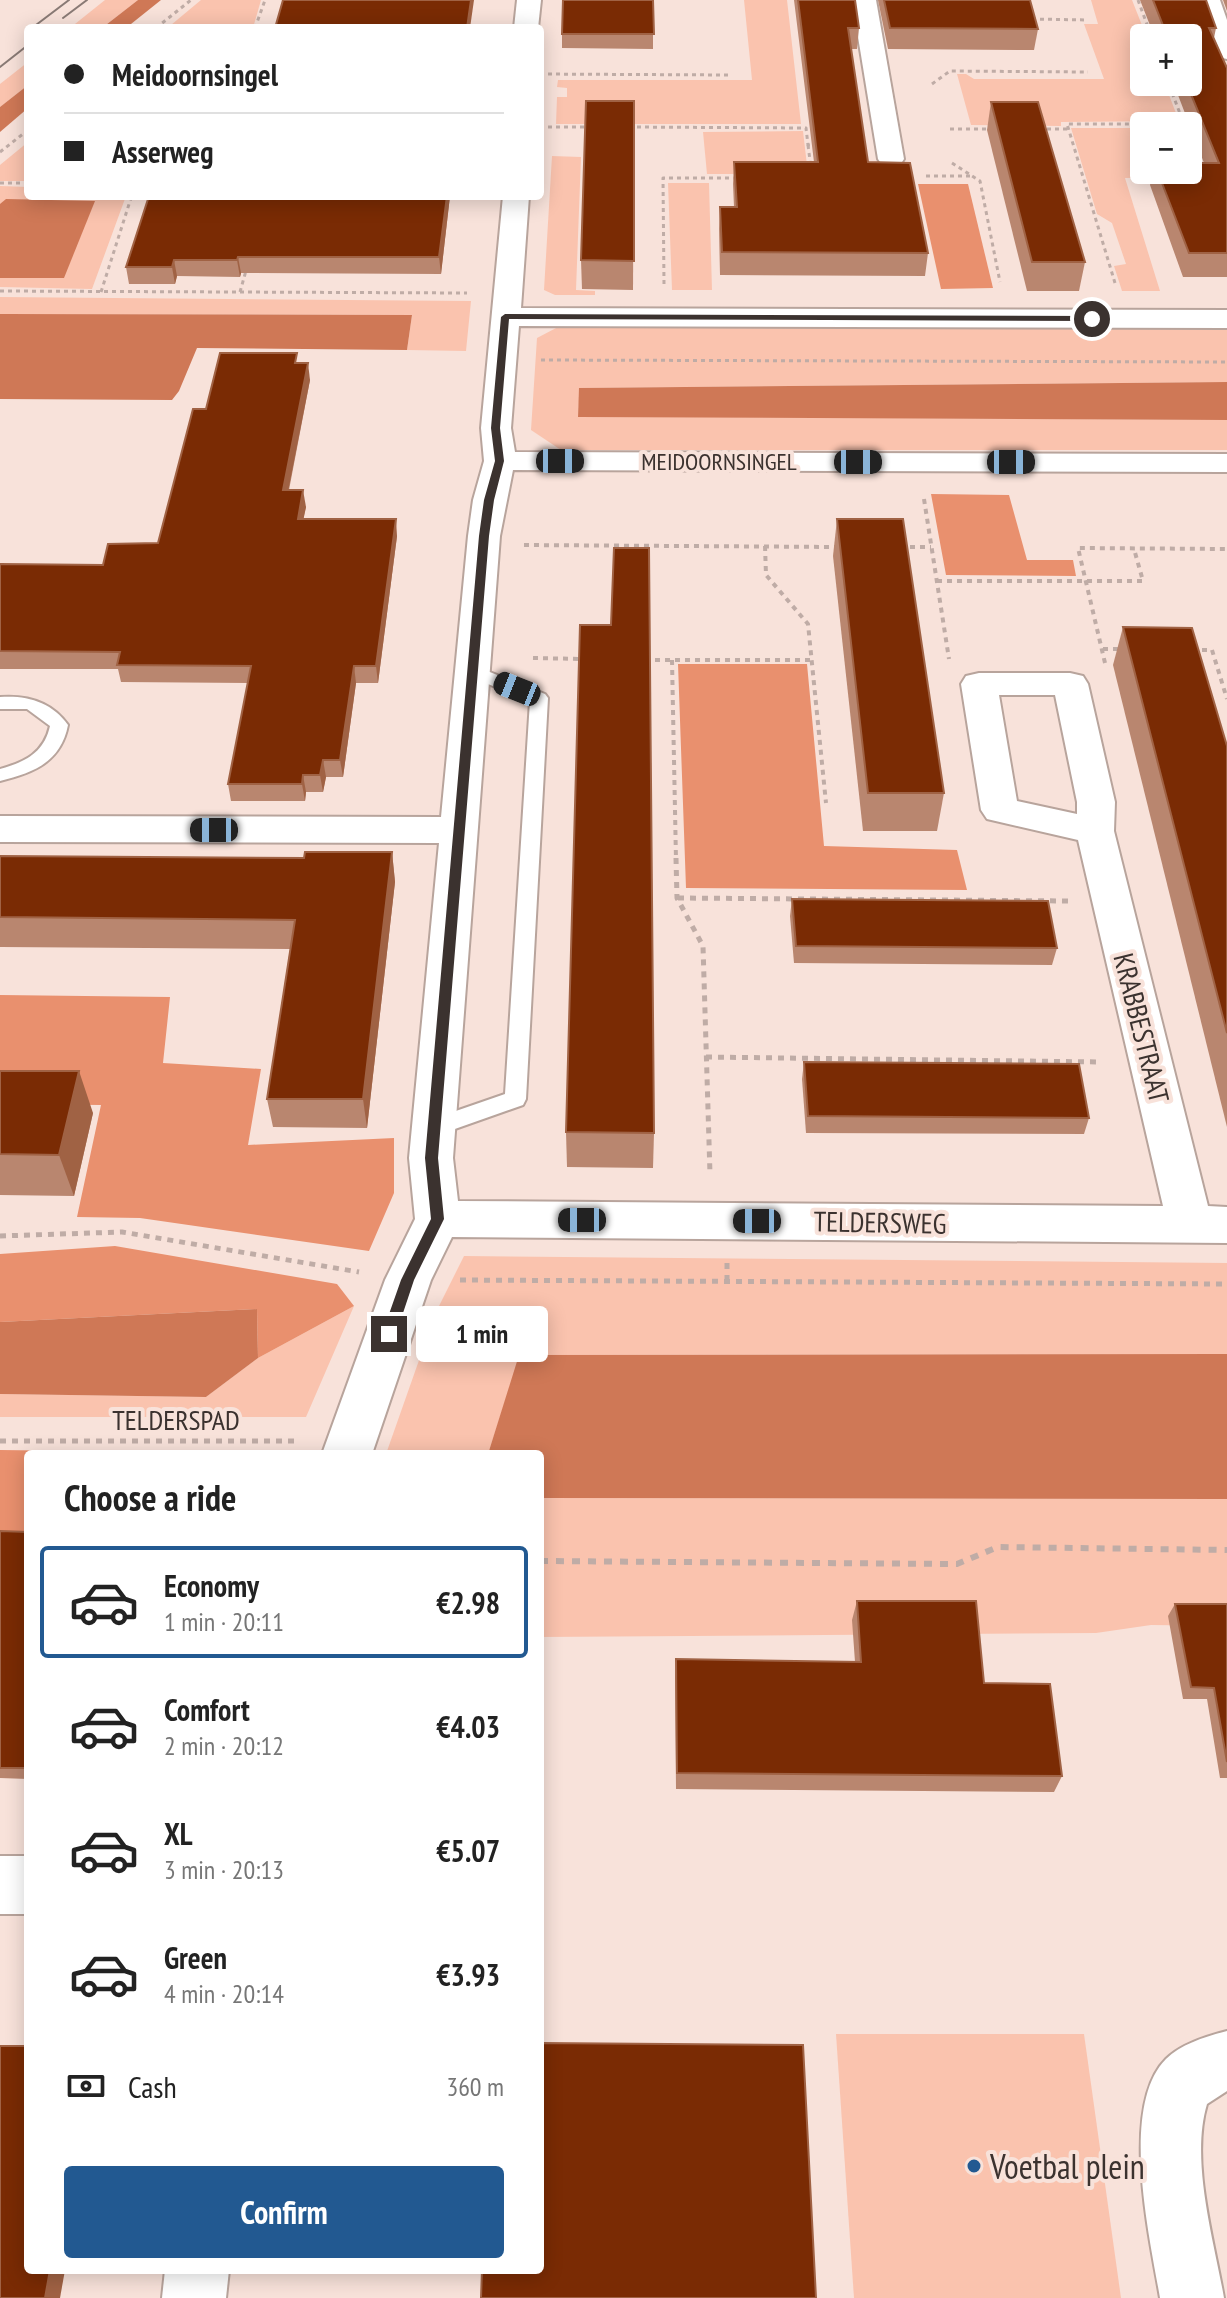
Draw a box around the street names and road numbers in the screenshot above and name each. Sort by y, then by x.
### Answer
street label: MEIDOORNSINGEL [641,446,797,477]
street label: KRABBESTRAAT [1106,949,1179,1107]
street label: TELDERSWEG [813,1202,947,1242]
street label: TELDERSPAD [112,1401,240,1438]

